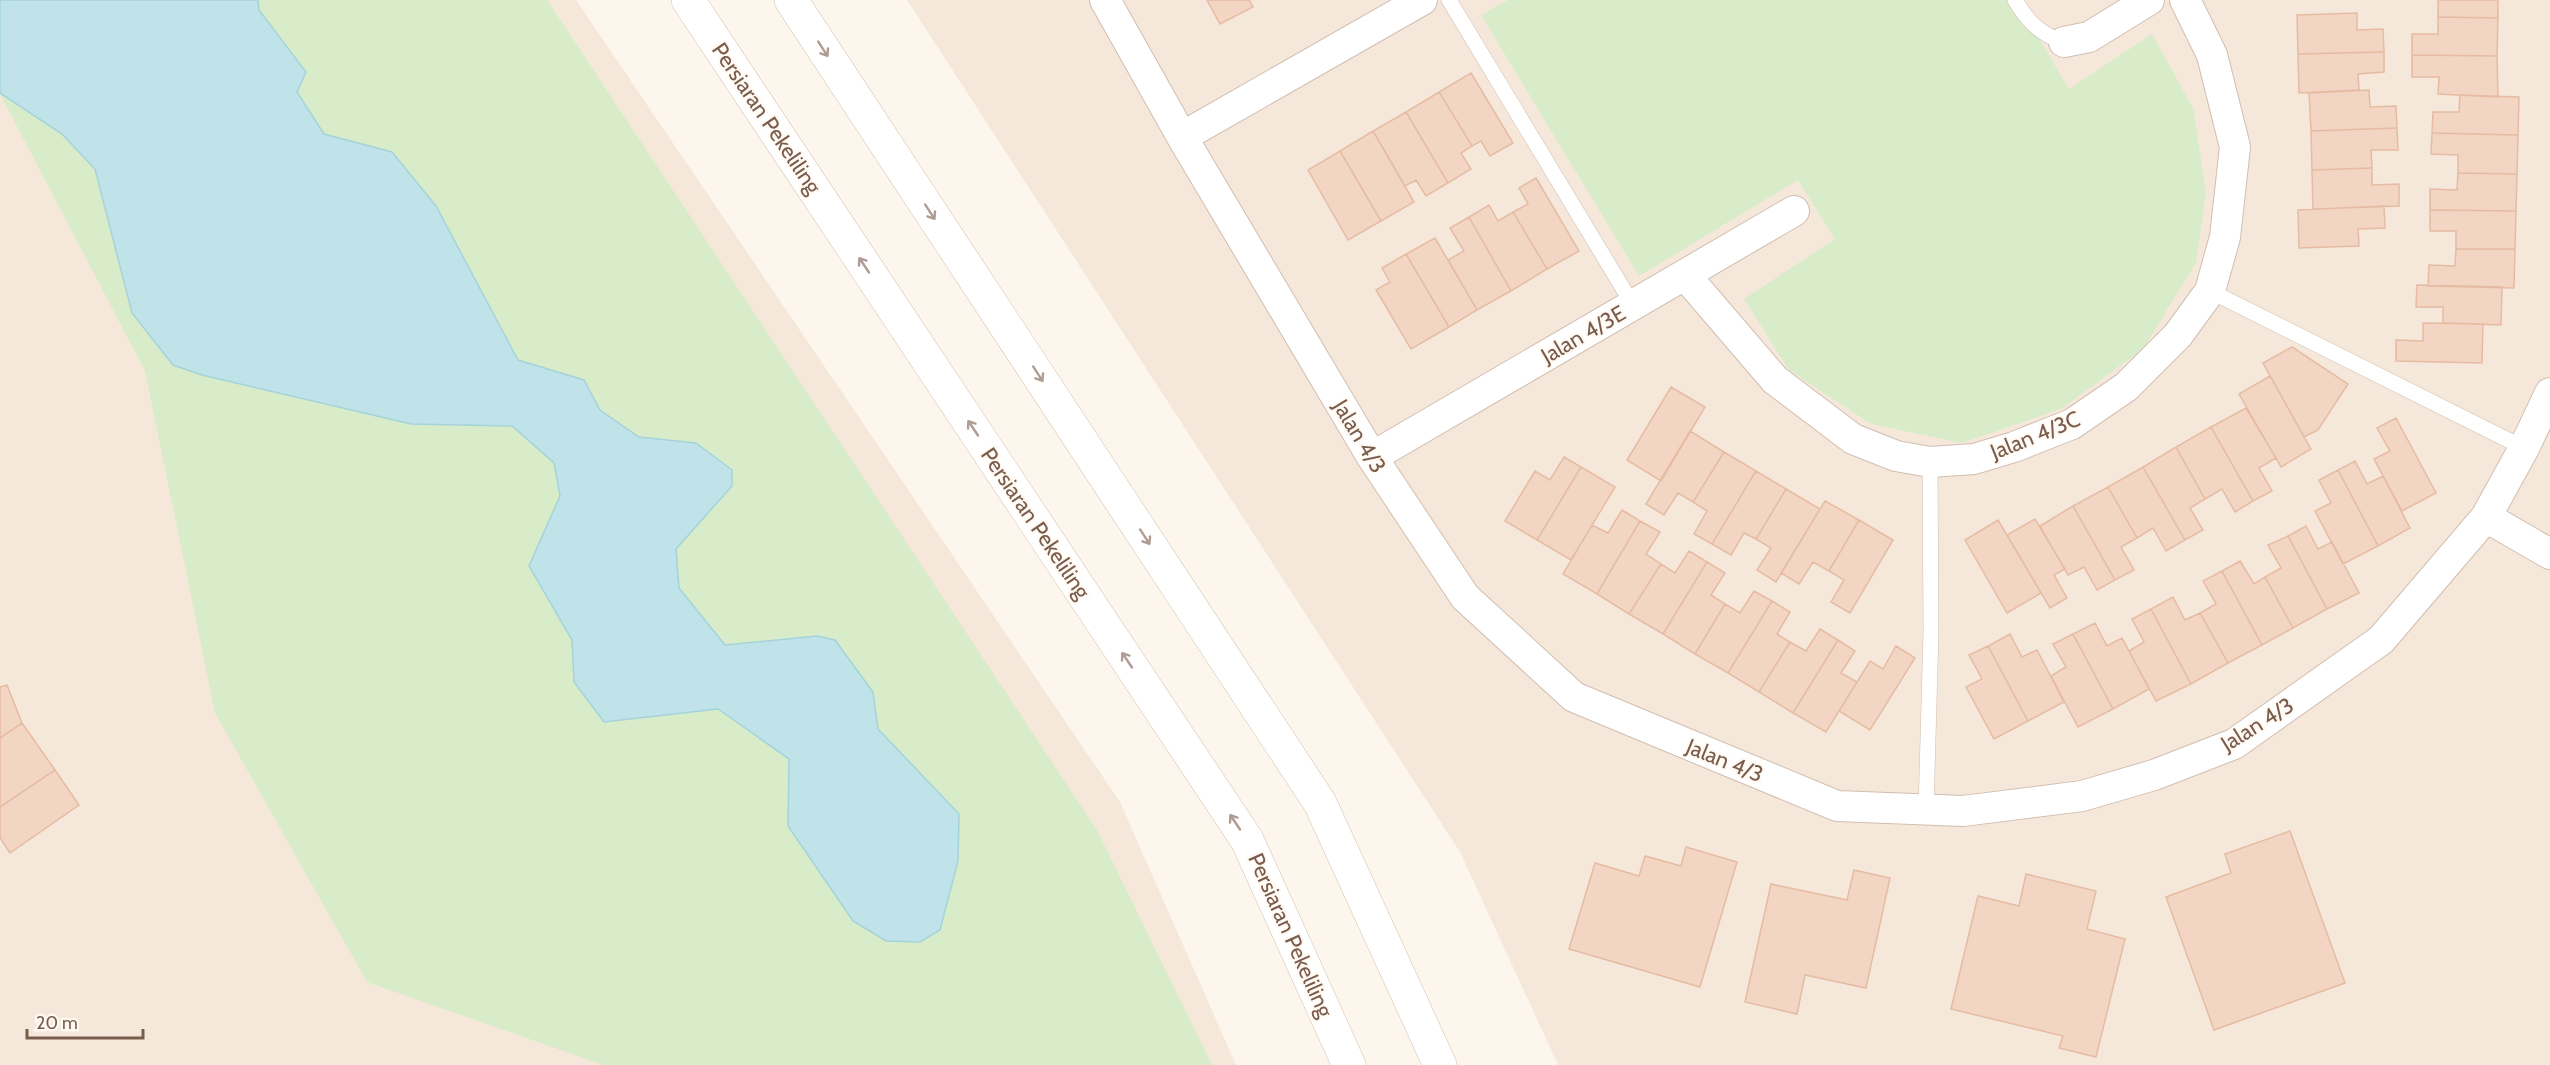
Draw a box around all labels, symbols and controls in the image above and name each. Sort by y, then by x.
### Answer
street label: Persiaran Pekeliling [706,38,828,200]
one-way arrow [817,40,829,57]
one-way arrow [924,203,937,220]
one-way arrow [858,257,871,274]
street label: Jalan 4/3E [1535,300,1630,370]
one-way arrow [1032,366,1044,382]
street label: Jalan 4/3 [1327,394,1392,478]
street label: Jalan 4/3C [1986,405,2084,466]
one-way arrow [966,419,979,436]
street label: Persiaran Pekeliling [975,443,1097,605]
one-way arrow [1139,528,1151,545]
one-way arrow [1121,652,1133,669]
street label: Jalan 4/3 [2215,692,2299,758]
street label: Jalan 4/3 [1681,732,1767,788]
one-way arrow [1229,814,1241,831]
street label: Persiaran Pekeliling [1242,849,1339,1022]
scale bar [27,1002,142,1040]
text: 20 m [36,1012,78,1034]

